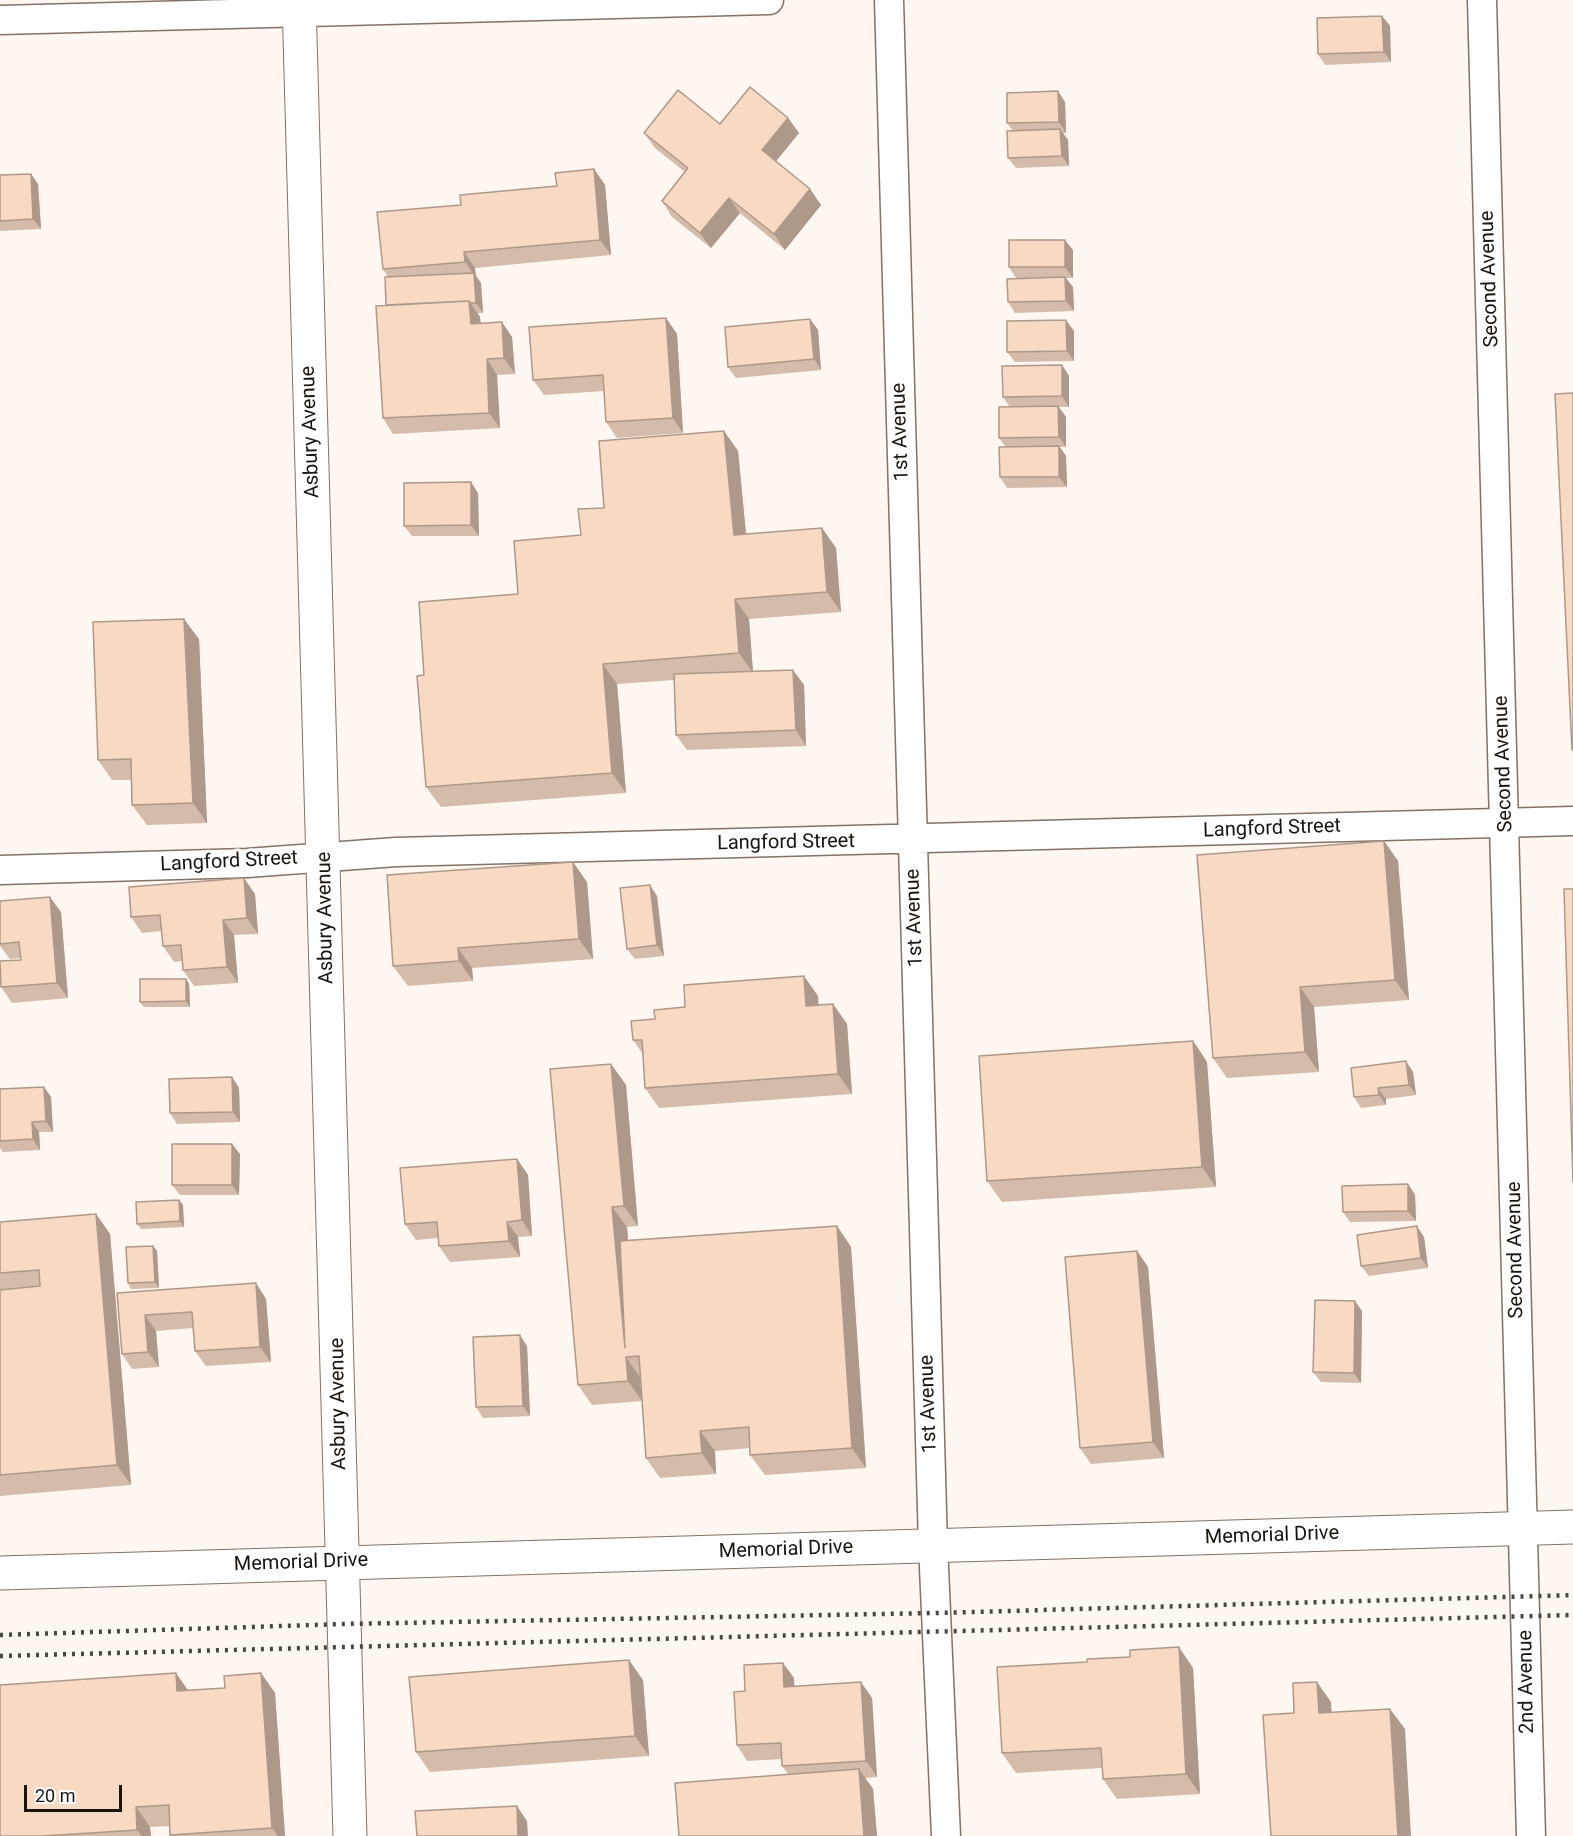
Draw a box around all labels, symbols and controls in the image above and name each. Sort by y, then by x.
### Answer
street label: Second Avenue [1476,210,1504,348]
street label: Asbury Avenue [297,365,325,499]
street label: 1st Avenue [887,382,915,482]
street label: Second Avenue [1490,695,1518,833]
street label: Langford Street [1203,815,1341,843]
street label: Langford Street [717,830,855,856]
street label: Langford Street [160,846,298,878]
street label: Asbury Avenue [313,852,339,984]
street label: 1st Avenue [901,868,929,968]
street label: Second Avenue [1503,1181,1529,1319]
street label: Asbury Avenue [326,1338,352,1470]
street label: 1st Avenue [915,1354,943,1454]
street label: Memorial Drive [1204,1522,1340,1550]
street label: Memorial Drive [718,1536,854,1564]
street label: Memorial Drive [233,1549,369,1577]
street label: 2nd Avenue [1514,1630,1540,1734]
scale bar [27,1773,124,1811]
text: 20 m [35,1785,75,1806]

